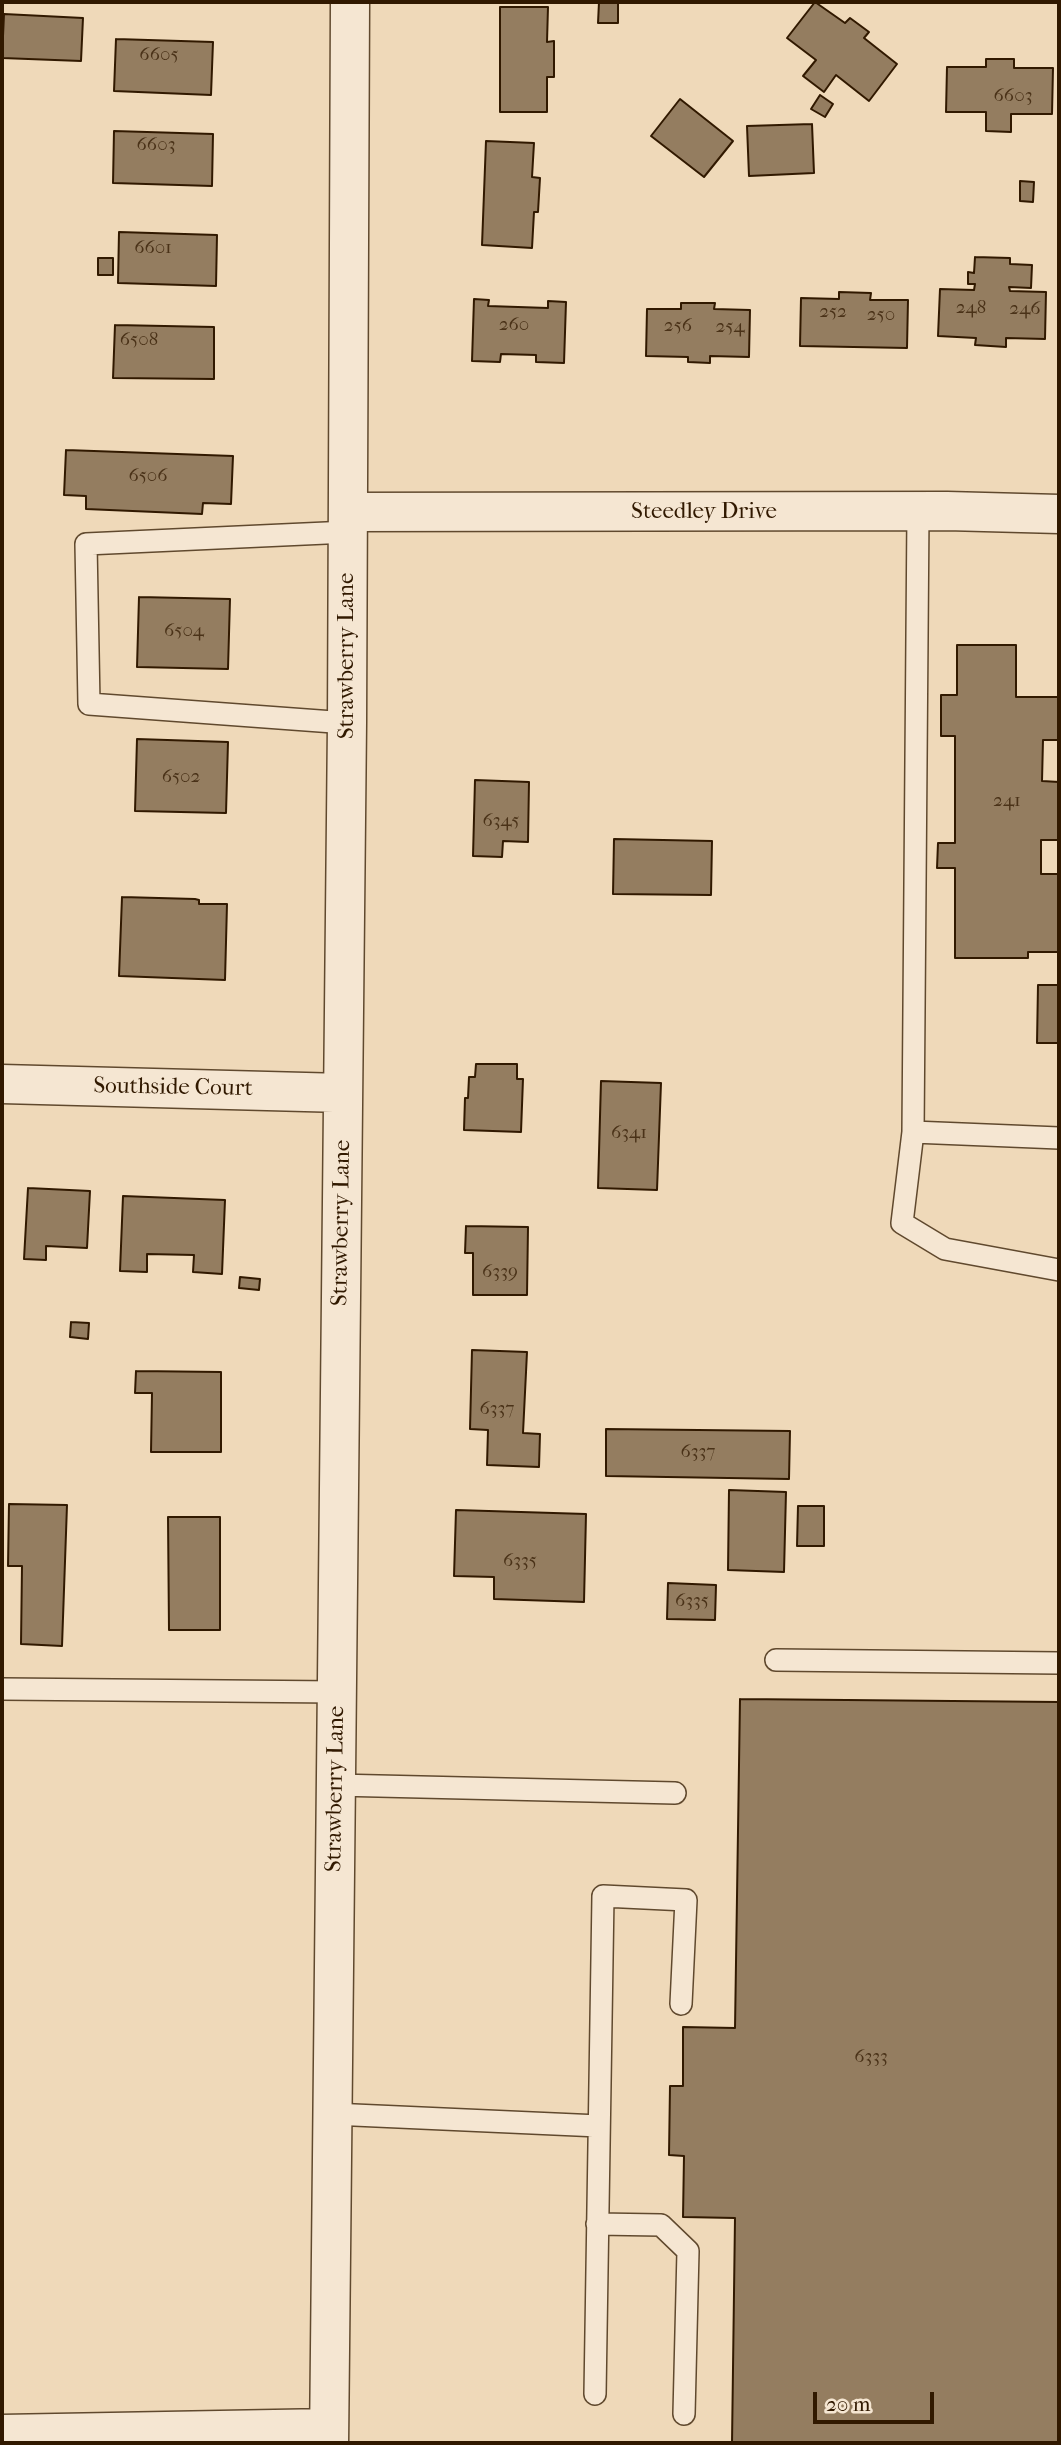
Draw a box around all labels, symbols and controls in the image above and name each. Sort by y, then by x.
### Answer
house number: 6605 [139,44,179,66]
house number: 6603 [994,85,1032,107]
house number: 6603 [137,134,175,156]
house number: 6601 [134,237,172,259]
house number: 248 [956,297,986,319]
house number: 246 [1009,298,1041,320]
house number: 252 [819,301,847,323]
house number: 250 [867,304,895,326]
house number: 260 [499,314,529,336]
house number: 256 [664,315,692,337]
house number: 254 [715,316,745,338]
house number: 6508 [120,329,158,351]
house number: 6506 [128,465,168,487]
street label: Steedley Drive [631,498,777,526]
street label: Strawberry Lane [333,573,361,739]
house number: 6504 [164,620,204,642]
house number: 6502 [162,766,200,788]
house number: 241 [993,790,1021,812]
house number: 6345 [482,810,520,832]
street label: Southside Court [93,1073,253,1103]
house number: 6341 [611,1122,647,1144]
street label: Strawberry Lane [327,1140,357,1306]
house number: 6339 [482,1261,518,1283]
house number: 6337 [479,1398,515,1420]
house number: 6337 [680,1441,716,1463]
house number: 6335 [503,1550,537,1572]
house number: 6335 [675,1590,709,1612]
street label: Strawberry Lane [321,1706,351,1872]
house number: 6333 [854,2046,888,2068]
scale bar [816,2378,937,2422]
text: 20 m [826,2392,870,2416]

